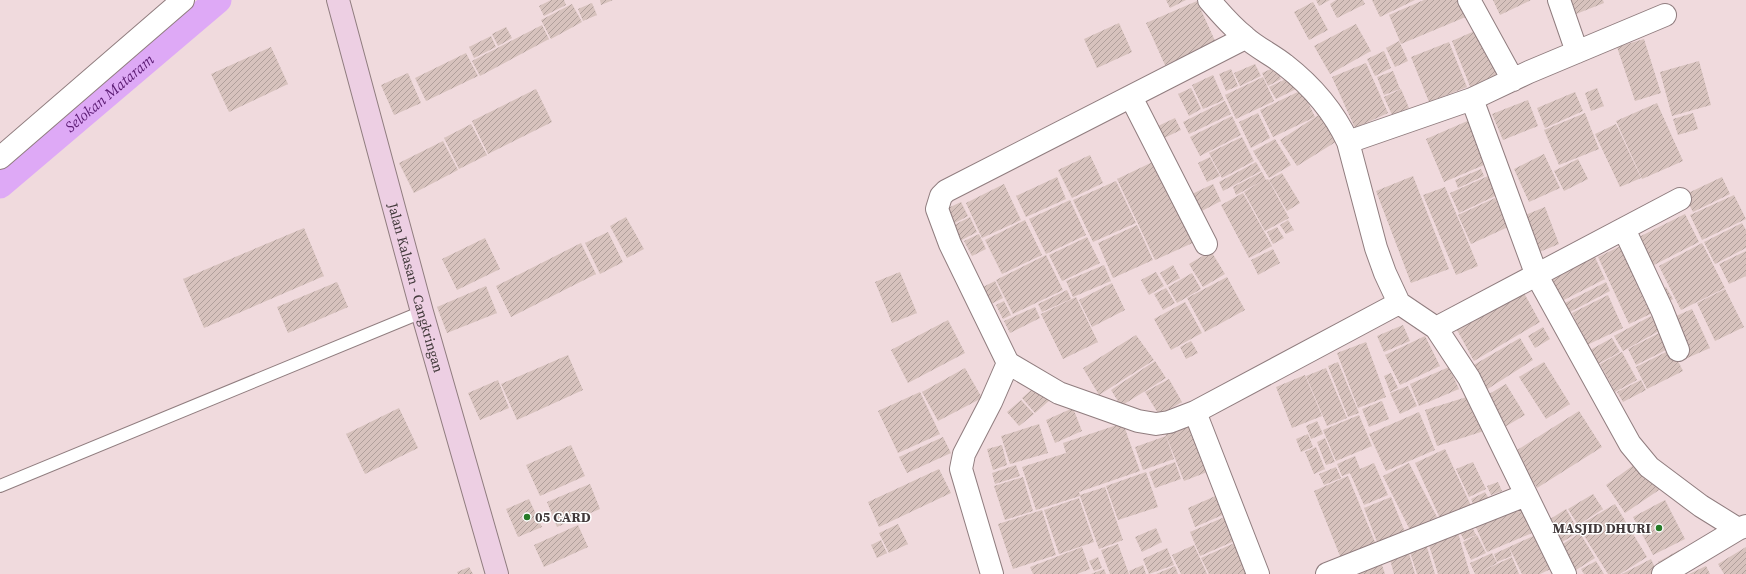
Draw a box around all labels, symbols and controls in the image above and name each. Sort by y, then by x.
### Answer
water label: Selokan Mataram [60,48,159,136]
street label: Jalan Kalasan - Cangkringan [383,200,449,375]
place label: 05 CARD [535,507,591,527]
marker: 05 CARD [522,512,532,522]
place label: MASJID DHURI [1553,518,1651,538]
marker: MASJID DHURI [1654,523,1664,533]

